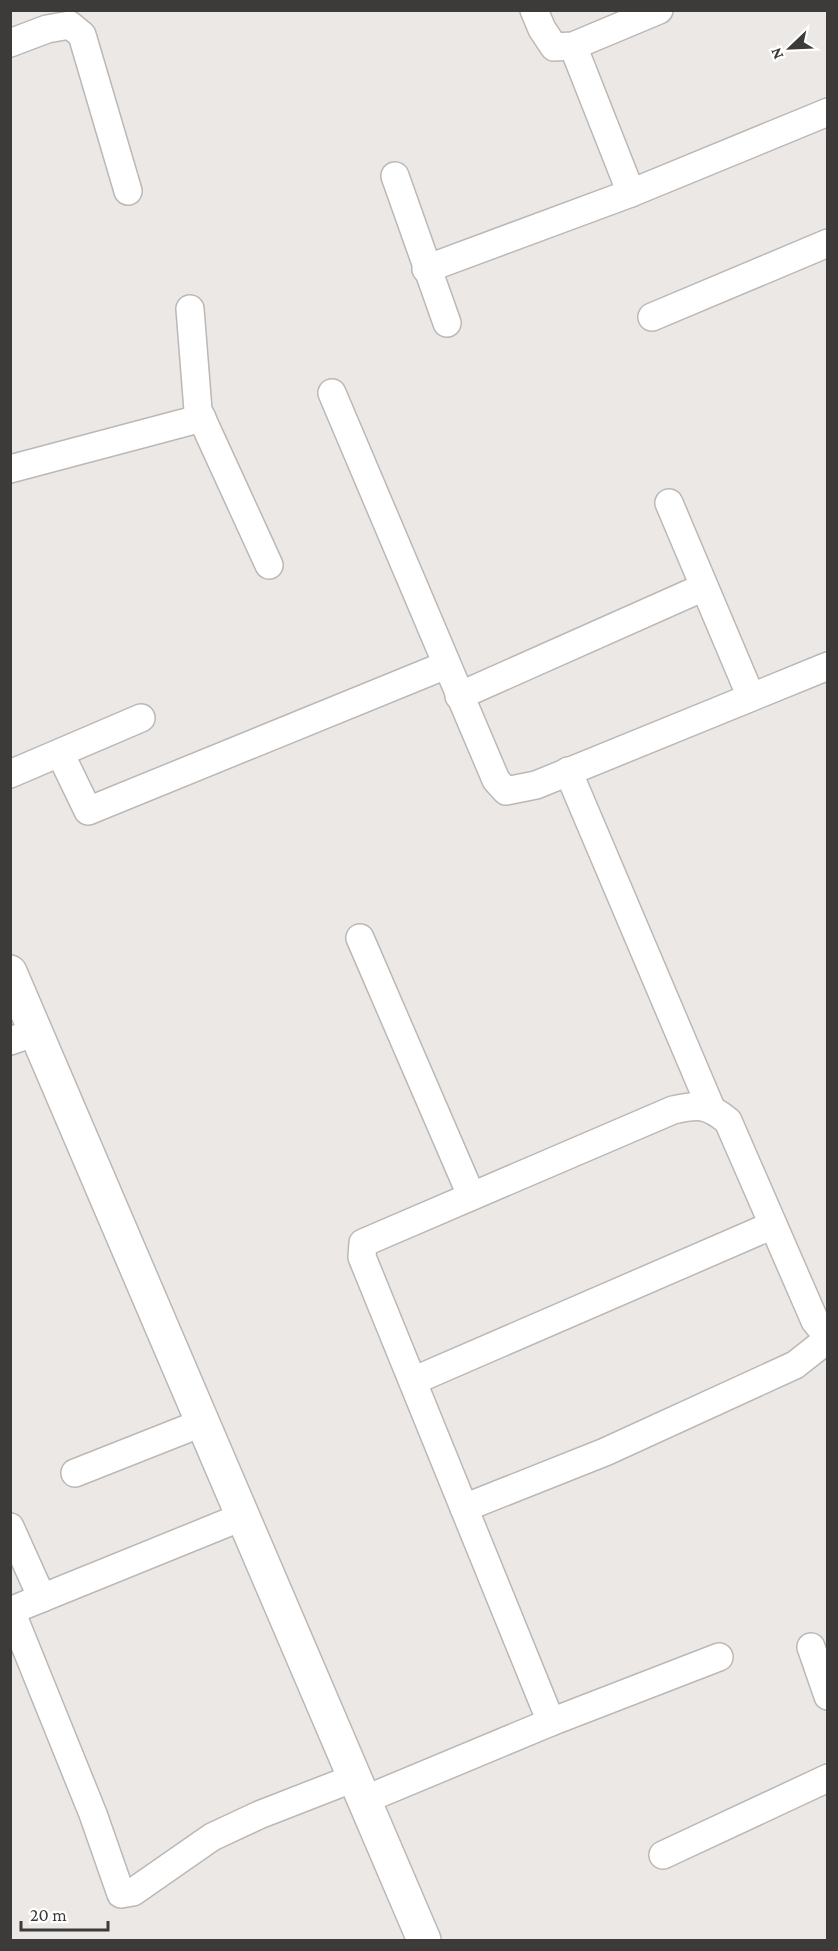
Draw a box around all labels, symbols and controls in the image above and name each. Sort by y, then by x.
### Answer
north arrow [760,18,820,78]
text: N [767,45,787,62]
scale bar [21,1894,108,1932]
text: 20 m [30,1905,67,1925]

